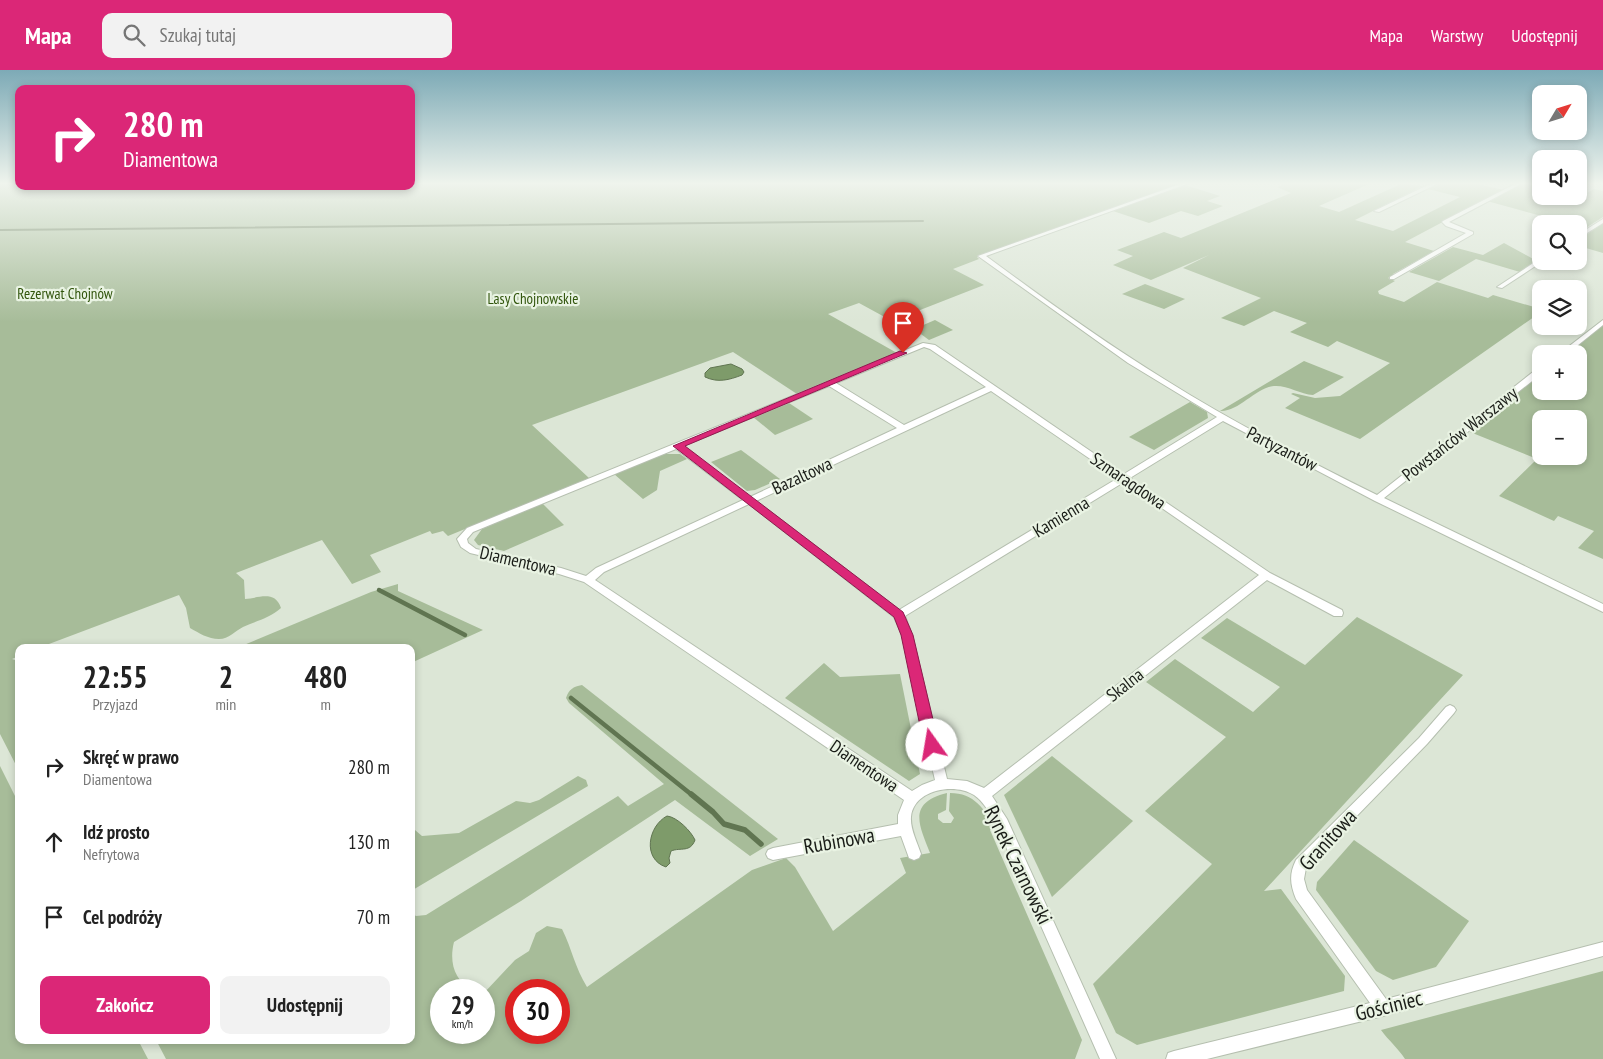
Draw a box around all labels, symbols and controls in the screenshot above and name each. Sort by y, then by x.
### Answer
search box [102,13,452,58]
text: Mapa [25,20,72,51]
icon: search [120,21,148,49]
text: Szukaj tutaj [160,23,236,47]
text: Mapa [1369,24,1403,47]
text: Warstwy [1431,24,1483,47]
text: Udostępnij [1511,24,1578,47]
north arrow [1532,85,1588,140]
map controls [1532,85,1587,465]
text: 280 m [123,101,204,147]
icon: right [40,105,105,170]
text: Diamentowa [123,145,218,173]
button: sound [1532,150,1587,205]
button: search [1532,215,1587,270]
button: layers [1532,280,1587,335]
park label: Rezerwat Chojnów [17,284,113,303]
park label: Lasy Chojnowskie [488,289,578,308]
pin [882,302,924,353]
icon: arrive [889,309,917,337]
button: + [1532,345,1587,400]
street label: Powstańców Warszawy [1397,381,1522,486]
button: − [1532,410,1587,465]
street label: Partyzantów [1243,421,1322,476]
street label: Szmaragdowa [1086,447,1170,514]
street label: Bazaltowa [768,452,836,499]
street label: Kamienna [1028,491,1093,542]
street label: Diamentowa [478,541,559,580]
text: 22:55 [83,657,148,696]
text: 2 [219,657,233,696]
text: 480 [304,657,347,696]
street label: Skalna [1101,663,1148,706]
text: Przyjazd [93,694,138,714]
text: min [215,694,236,714]
text: m [320,694,331,714]
position arrow [905,718,957,770]
street label: Diamentowa [826,734,903,797]
text: Skręć w prawo [83,745,179,769]
icon: right [40,753,68,781]
text: 280 m [348,755,390,779]
text: Diamentowa [83,769,152,789]
street label: Rynek Czarnowski [978,801,1059,929]
street label: Granitowa [1293,803,1362,876]
text: Idź prosto [83,820,150,844]
street label: Rubinowa [801,821,877,860]
icon: ahead [40,828,68,856]
text: 130 m [348,830,390,854]
text: Nefrytowa [83,844,140,864]
icon: arrive [40,903,68,931]
text: Cel podróży [83,905,162,929]
text: 70 m [357,905,390,929]
button: Zakończ [40,976,210,1034]
button: Udostępnij [220,976,390,1034]
speed limit sign: 30 [505,979,570,1044]
street label: Gościniec [1352,984,1426,1027]
text: 29 [451,989,474,1021]
text: km/h [452,1016,473,1031]

